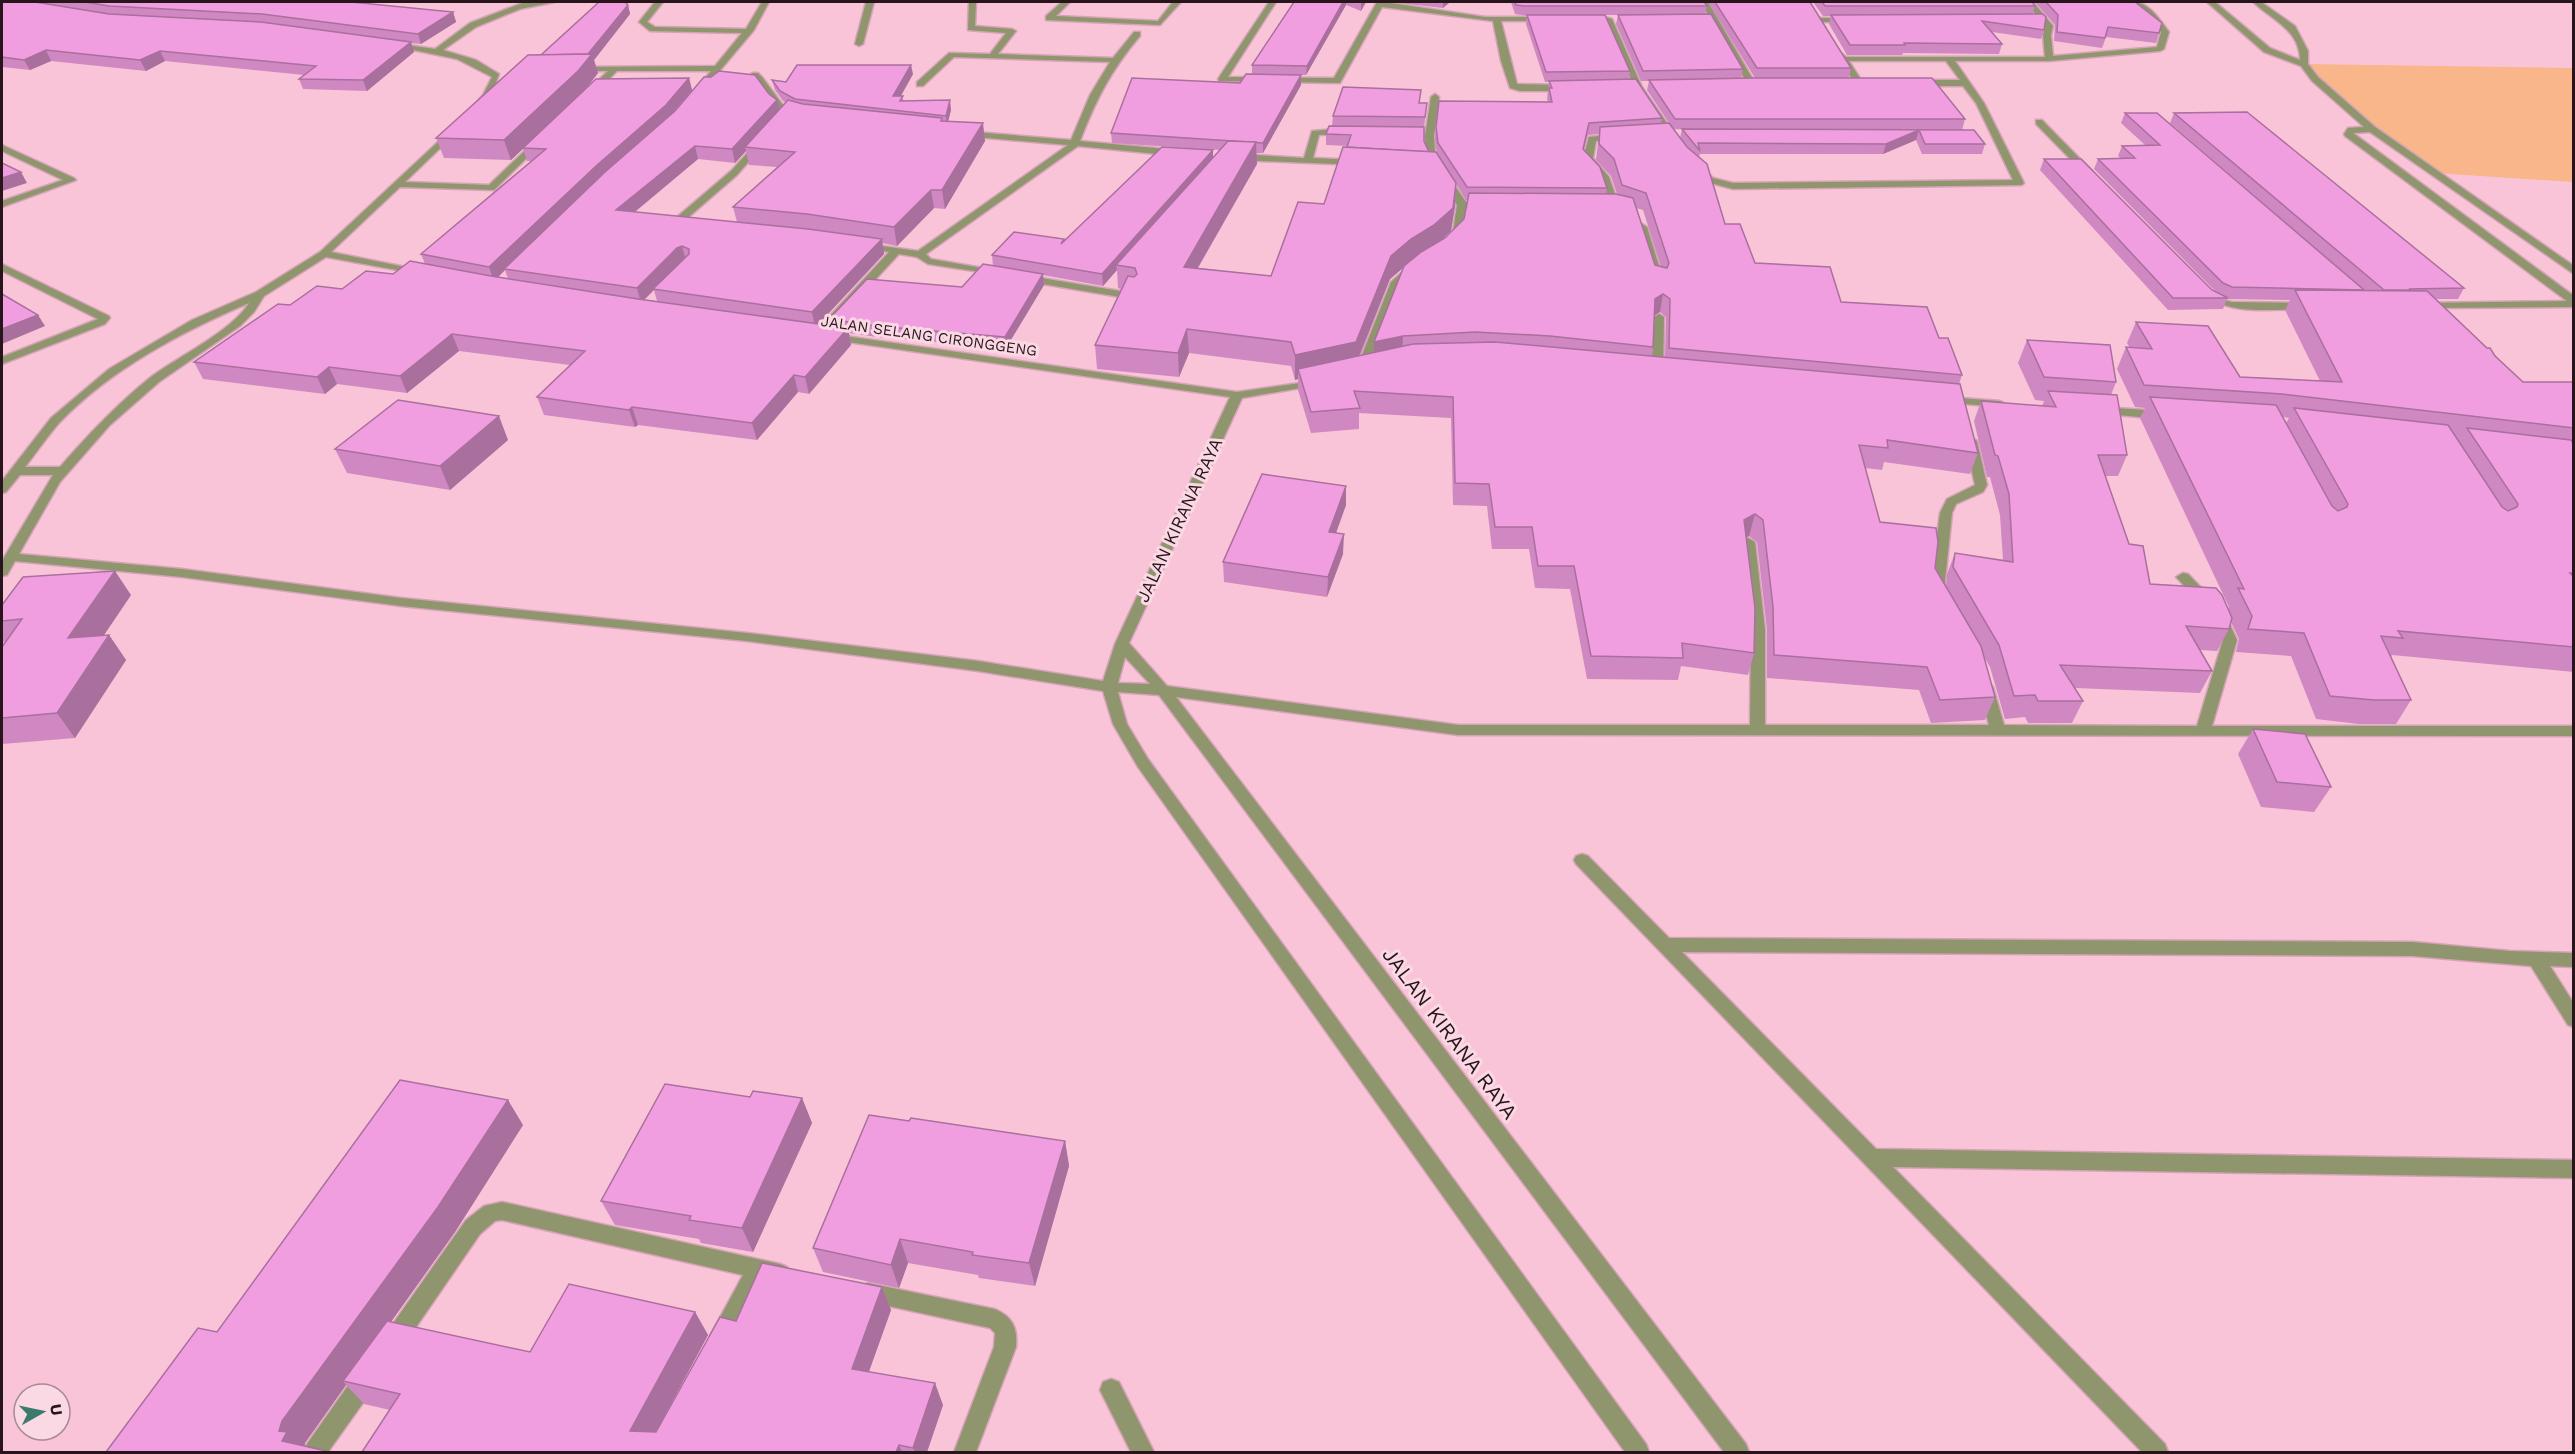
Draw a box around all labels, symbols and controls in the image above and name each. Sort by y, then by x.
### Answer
street label: JALAN SELANG CIRONGGENG [820,312,1038,360]
street label: JALAN KIRANA RAYA [1132,434,1226,605]
street label: JALAN KIRANA RAYA [1377,942,1523,1124]
north arrow [12,1382,72,1442]
text: U [46,1403,67,1417]

